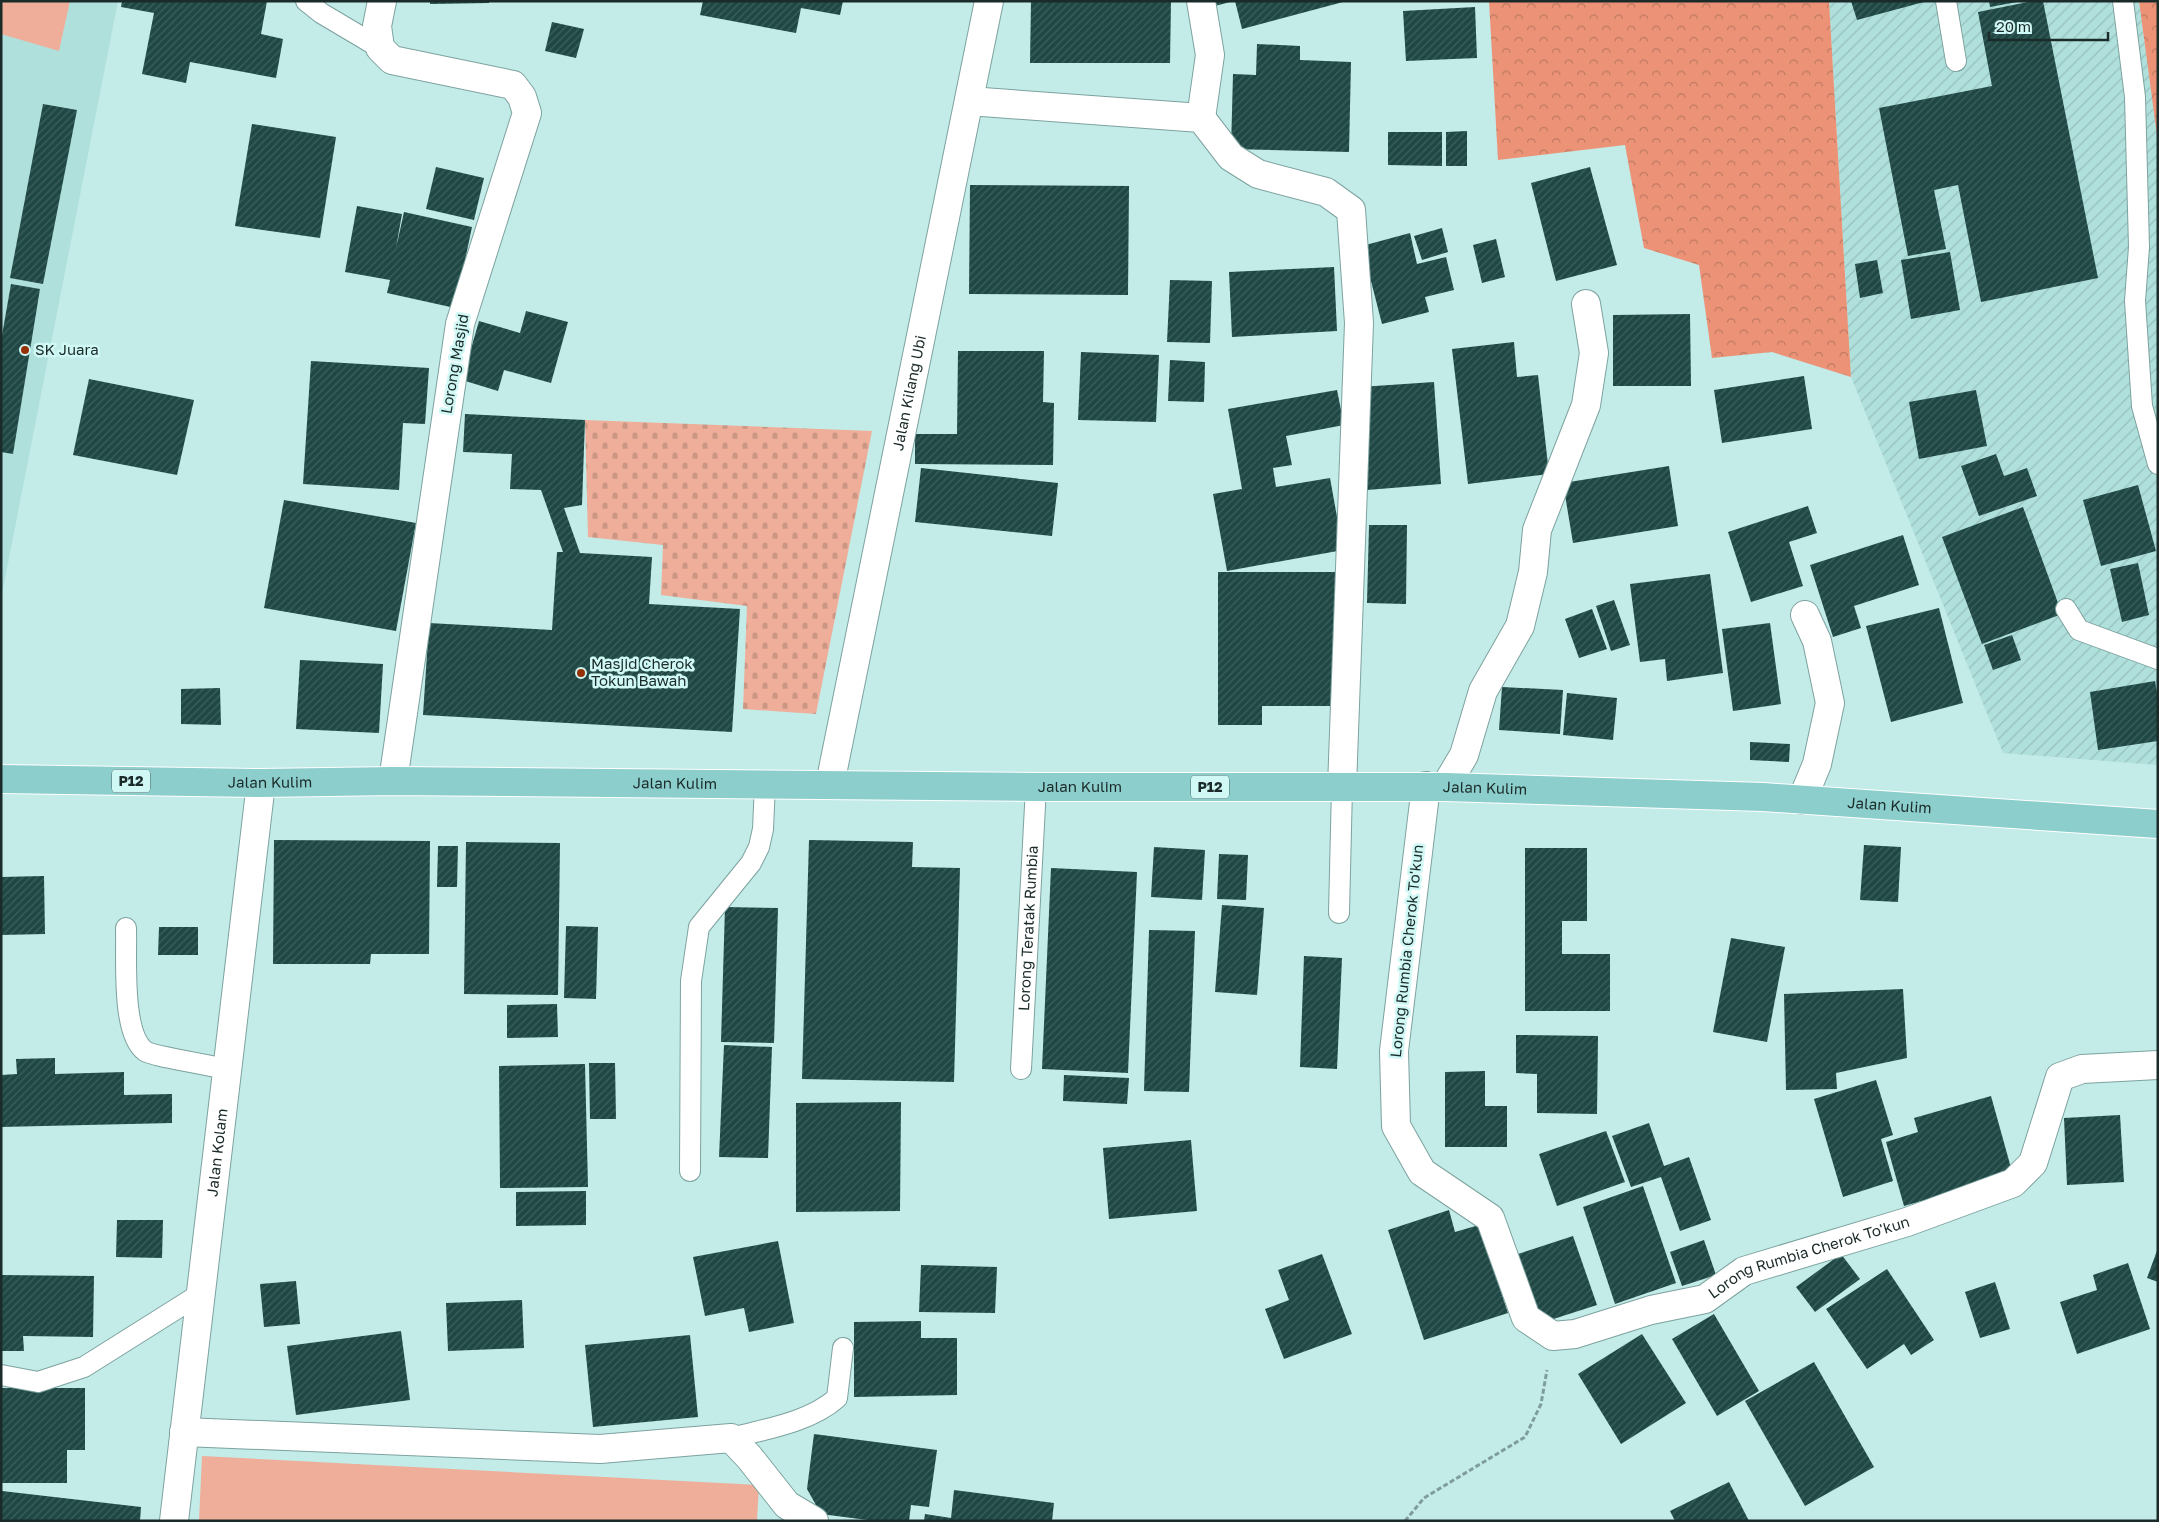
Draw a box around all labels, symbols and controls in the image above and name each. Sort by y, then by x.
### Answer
scale bar [1989,10,2108,42]
text: 20 m [1996,17,2031,35]
street label: Lorong Masjid [436,313,472,415]
street label: Jalan Kilang Ubi [888,334,929,452]
place label: SK Juara [35,340,99,358]
marker: SK Juara [19,344,31,356]
place label: Masjid Cherok Tokun Bawah [591,654,693,689]
marker: Masjid Cherok Tokun Bawah [575,667,587,679]
road number: P12 [112,769,150,792]
street label: Jalan Kulim [228,772,312,791]
street label: Jalan Kulim [633,773,717,792]
road number: P12 [1191,776,1229,799]
street label: Jalan Kulim [1038,777,1122,795]
street label: Jalan Kulim [1442,777,1527,798]
street label: Jalan Kulim [1847,793,1932,817]
street label: Lorong Rumbia Cherok To'kun [1386,844,1426,1058]
street label: Lorong Teratak Rumbia [1014,845,1041,1011]
street label: Jalan Kolam [202,1107,231,1198]
street label: Lorong Rumbia Cherok To'kun [1704,1212,1912,1302]

